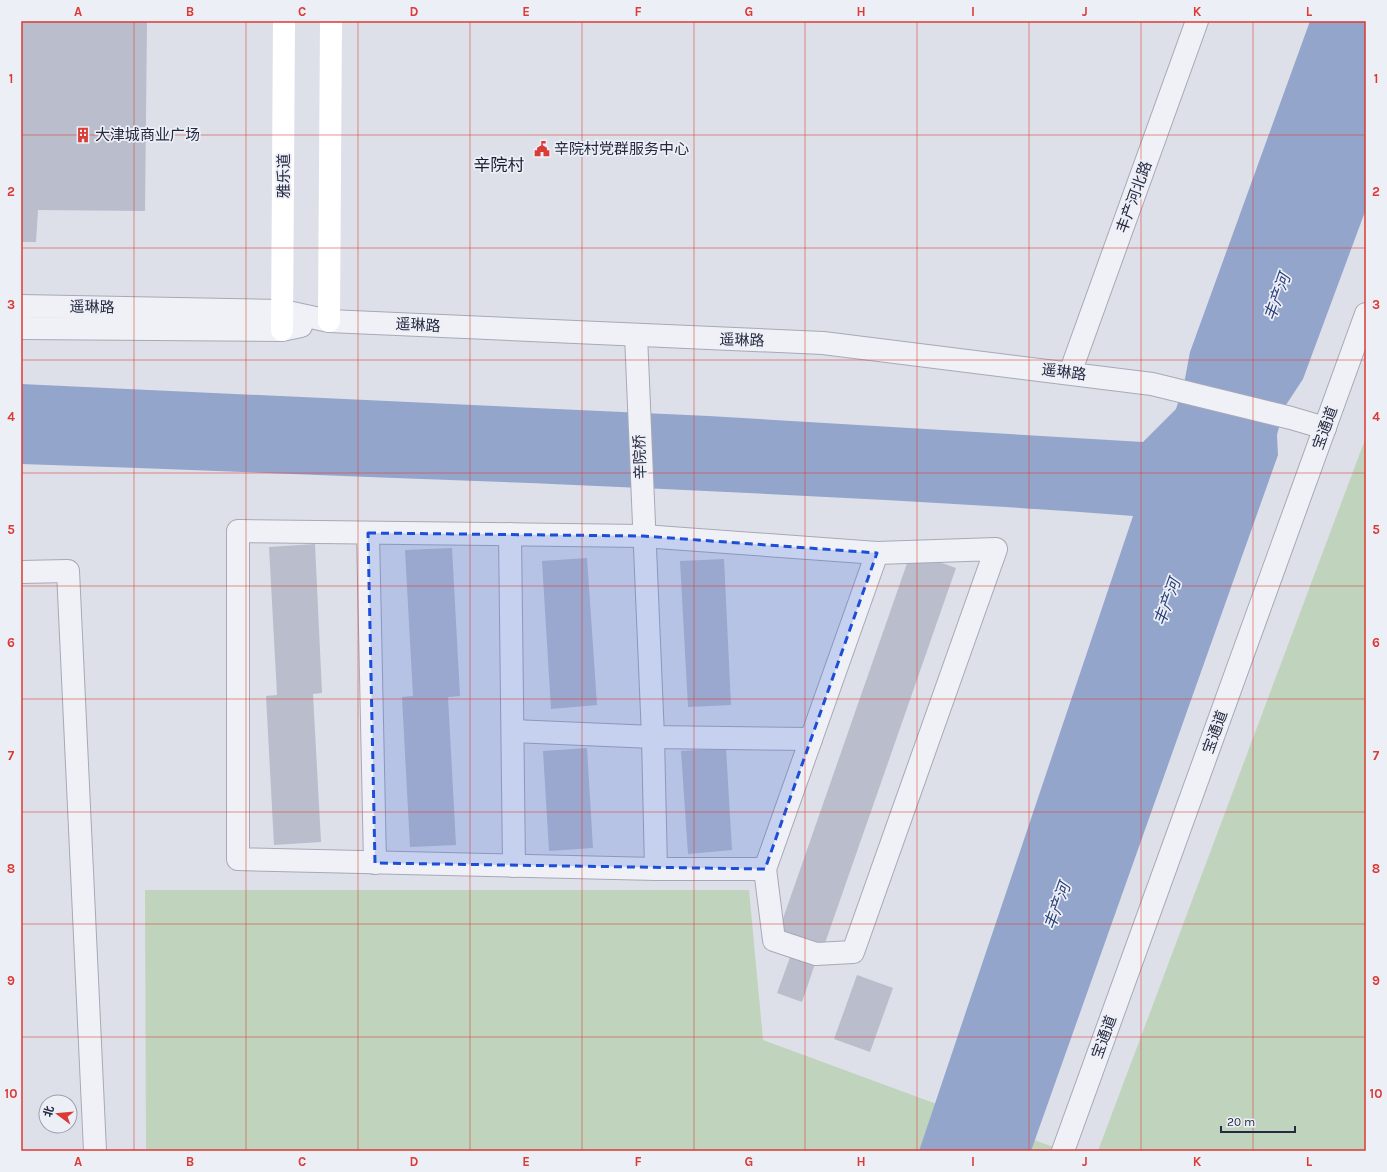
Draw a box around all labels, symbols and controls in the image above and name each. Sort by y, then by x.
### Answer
text: A [74,4,82,19]
text: B [186,4,194,19]
text: C [298,4,306,19]
text: D [410,4,419,19]
text: E [522,4,530,19]
text: F [634,4,642,19]
text: G [745,4,753,19]
text: H [856,4,866,19]
text: I [971,4,975,19]
text: J [1082,4,1088,19]
text: K [1193,4,1202,19]
text: L [1306,4,1313,19]
text: 1 [9,71,13,86]
text: 1 [1374,71,1378,86]
building icon: 大津城商业广场 [74,126,92,144]
place label: 大津城商业广场 [95,126,200,144]
public building icon: 辛院村党群服务中心 [533,140,551,158]
place label: 辛院村党群服务中心 [554,140,689,158]
street label: 雅乐道 [275,153,293,199]
district label: 辛院村 [474,155,525,175]
street label: 丰产河北路 [1113,159,1155,235]
text: 2 [7,184,15,199]
text: 2 [1372,184,1380,199]
water label: 丰产河 [1260,268,1295,323]
text: 3 [7,297,15,312]
text: 3 [1372,297,1380,312]
street label: 遥琳路 [69,298,115,316]
street label: 遥琳路 [395,315,441,335]
street label: 遥琳路 [719,330,765,350]
street label: 遥琳路 [1041,360,1087,384]
street label: 宝通道 [1309,404,1341,452]
text: 4 [7,409,15,424]
text: 4 [1372,409,1380,424]
street label: 辛院桥 [630,434,650,480]
text: 5 [7,522,15,537]
text: 5 [1372,522,1380,537]
water label: 丰产河 [1150,573,1185,628]
text: 6 [7,635,15,650]
text: 6 [1372,635,1380,650]
street label: 宝通道 [1199,708,1231,756]
text: 7 [8,748,15,763]
text: 7 [1373,748,1380,763]
text: 8 [7,861,15,876]
text: 8 [1372,861,1380,876]
water label: 丰产河 [1040,877,1075,932]
text: 9 [7,973,15,988]
text: 9 [1372,973,1380,988]
street label: 宝通道 [1088,1013,1120,1061]
text: 10 [5,1086,17,1101]
text: 10 [1370,1086,1382,1101]
north arrow [38,1094,78,1134]
text: 北 [41,1104,57,1118]
scale bar [1221,1108,1295,1134]
text: 20 m [1227,1115,1255,1129]
text: A [74,1154,82,1169]
text: B [186,1154,194,1169]
text: C [298,1154,306,1169]
text: D [410,1154,419,1169]
text: E [522,1154,530,1169]
text: F [634,1154,642,1169]
text: G [745,1154,753,1169]
text: H [856,1154,866,1169]
text: I [971,1154,975,1169]
text: J [1082,1154,1088,1169]
text: K [1193,1154,1202,1169]
text: L [1306,1154,1313,1169]

